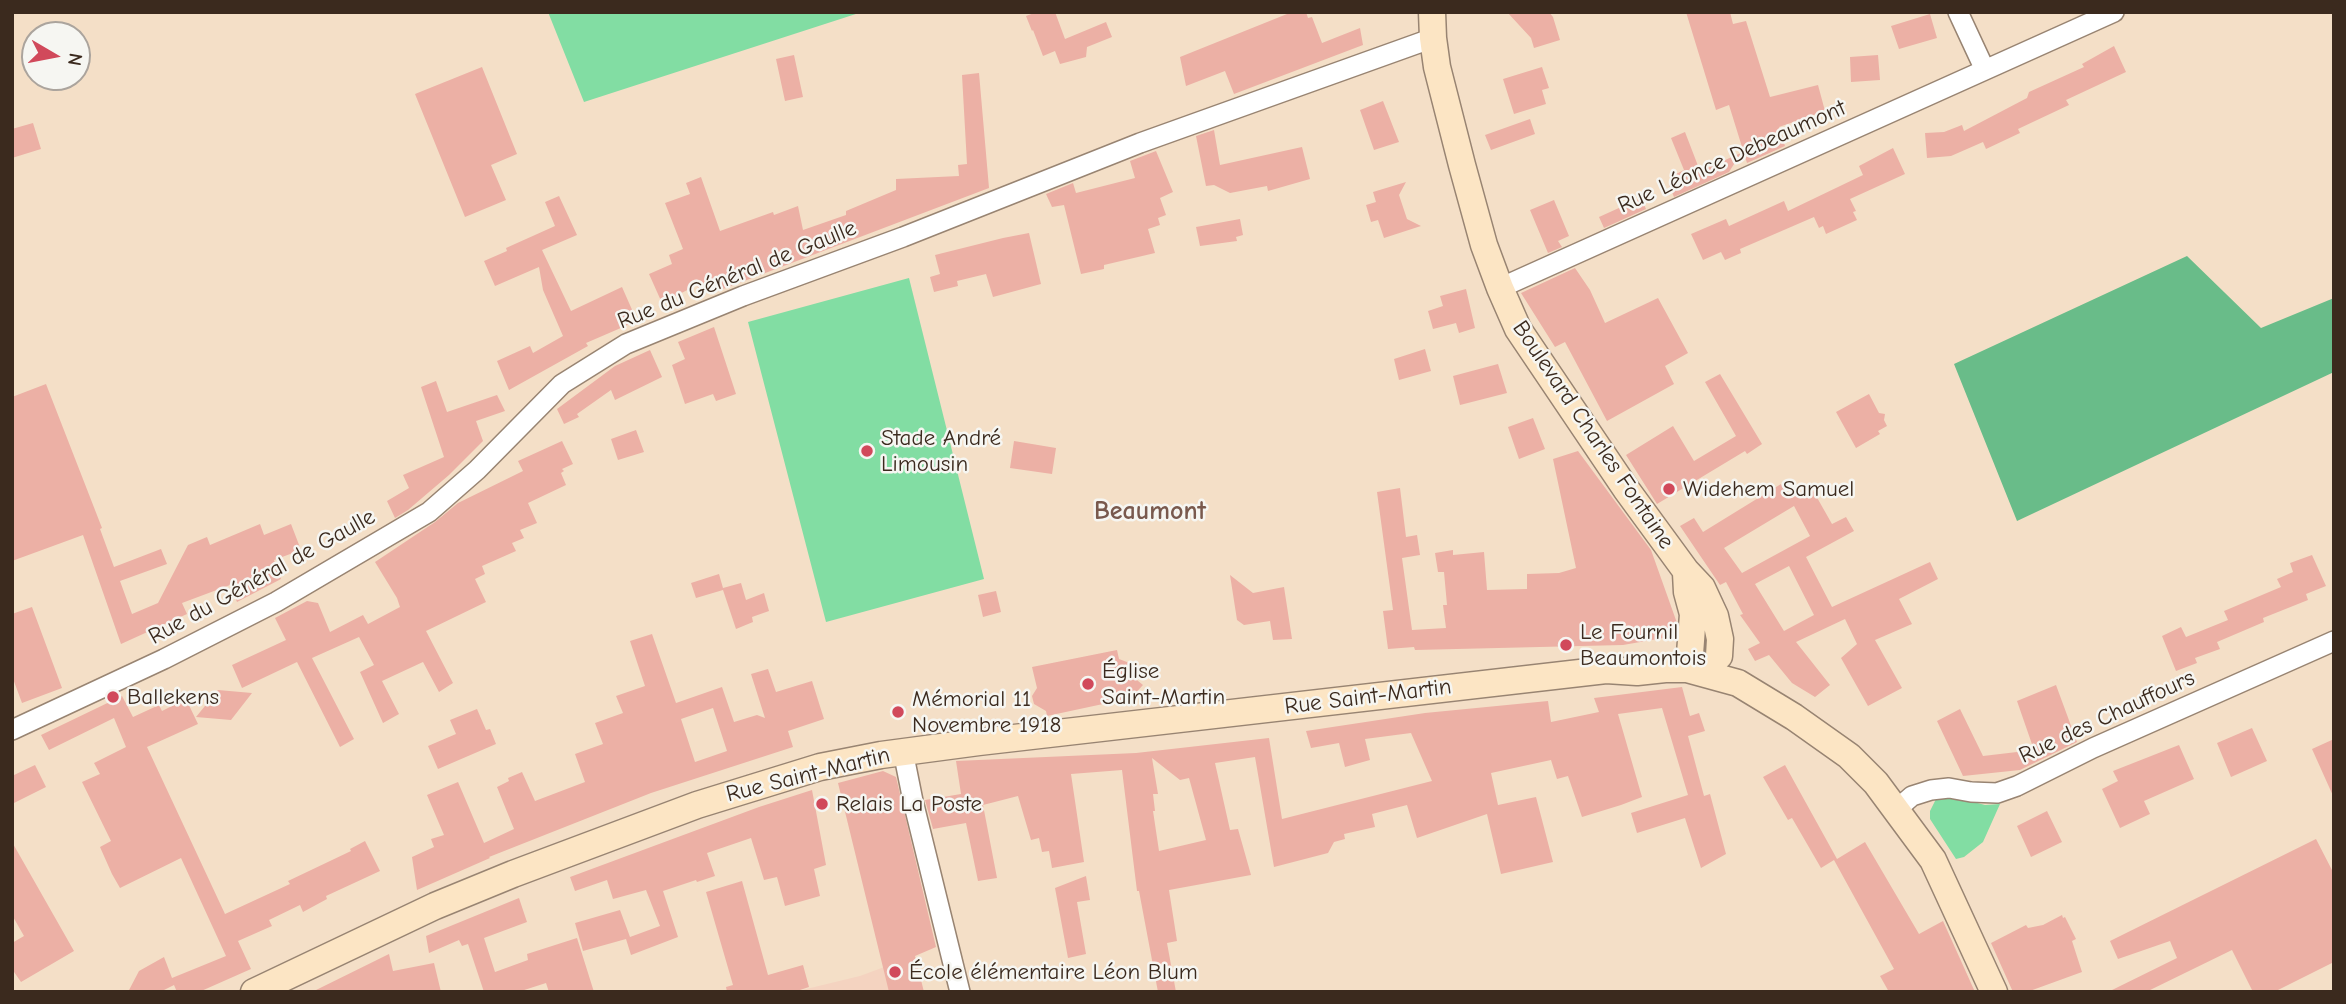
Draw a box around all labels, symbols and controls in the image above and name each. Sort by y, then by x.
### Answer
north arrow [21,21,91,91]
text: N [63,51,87,67]
street label: Rue Léonce Debeaumont [1614,94,1850,220]
street label: Rue du Général de Gaulle [614,214,860,336]
street label: Boulevard Charles Fontaine [1506,316,1680,554]
place label: Stade André Limousin [881,424,1001,478]
marker: Stade André Limousin [859,443,875,459]
place label: Widehem Samuel [1683,475,1854,503]
marker: Widehem Samuel [1661,481,1677,497]
district label: Beaumont [1094,496,1206,528]
street label: Rue du Général de Gaulle [144,503,380,651]
place label: Le Fournil Beaumontois [1580,618,1706,672]
marker: Le Fournil Beaumontois [1558,637,1574,653]
place label: Église Saint-Martin [1102,657,1225,711]
street label: Rue des Chauffours [2015,664,2199,770]
street label: Rue Saint-Martin [1283,673,1453,721]
marker: Église Saint-Martin [1080,676,1096,692]
place label: Ballekens [127,683,219,711]
place label: Mémorial 11 Novembre 1918 [912,685,1061,739]
marker: Ballekens [105,689,121,705]
marker: Mémorial 11 Novembre 1918 [890,704,906,720]
street label: Rue Saint-Martin [723,741,893,809]
place label: Relais La Poste [836,790,982,818]
marker: Relais La Poste [814,796,830,812]
place label: École élémentaire Léon Blum [909,958,1198,986]
marker: École élémentaire Léon Blum [887,964,903,980]

